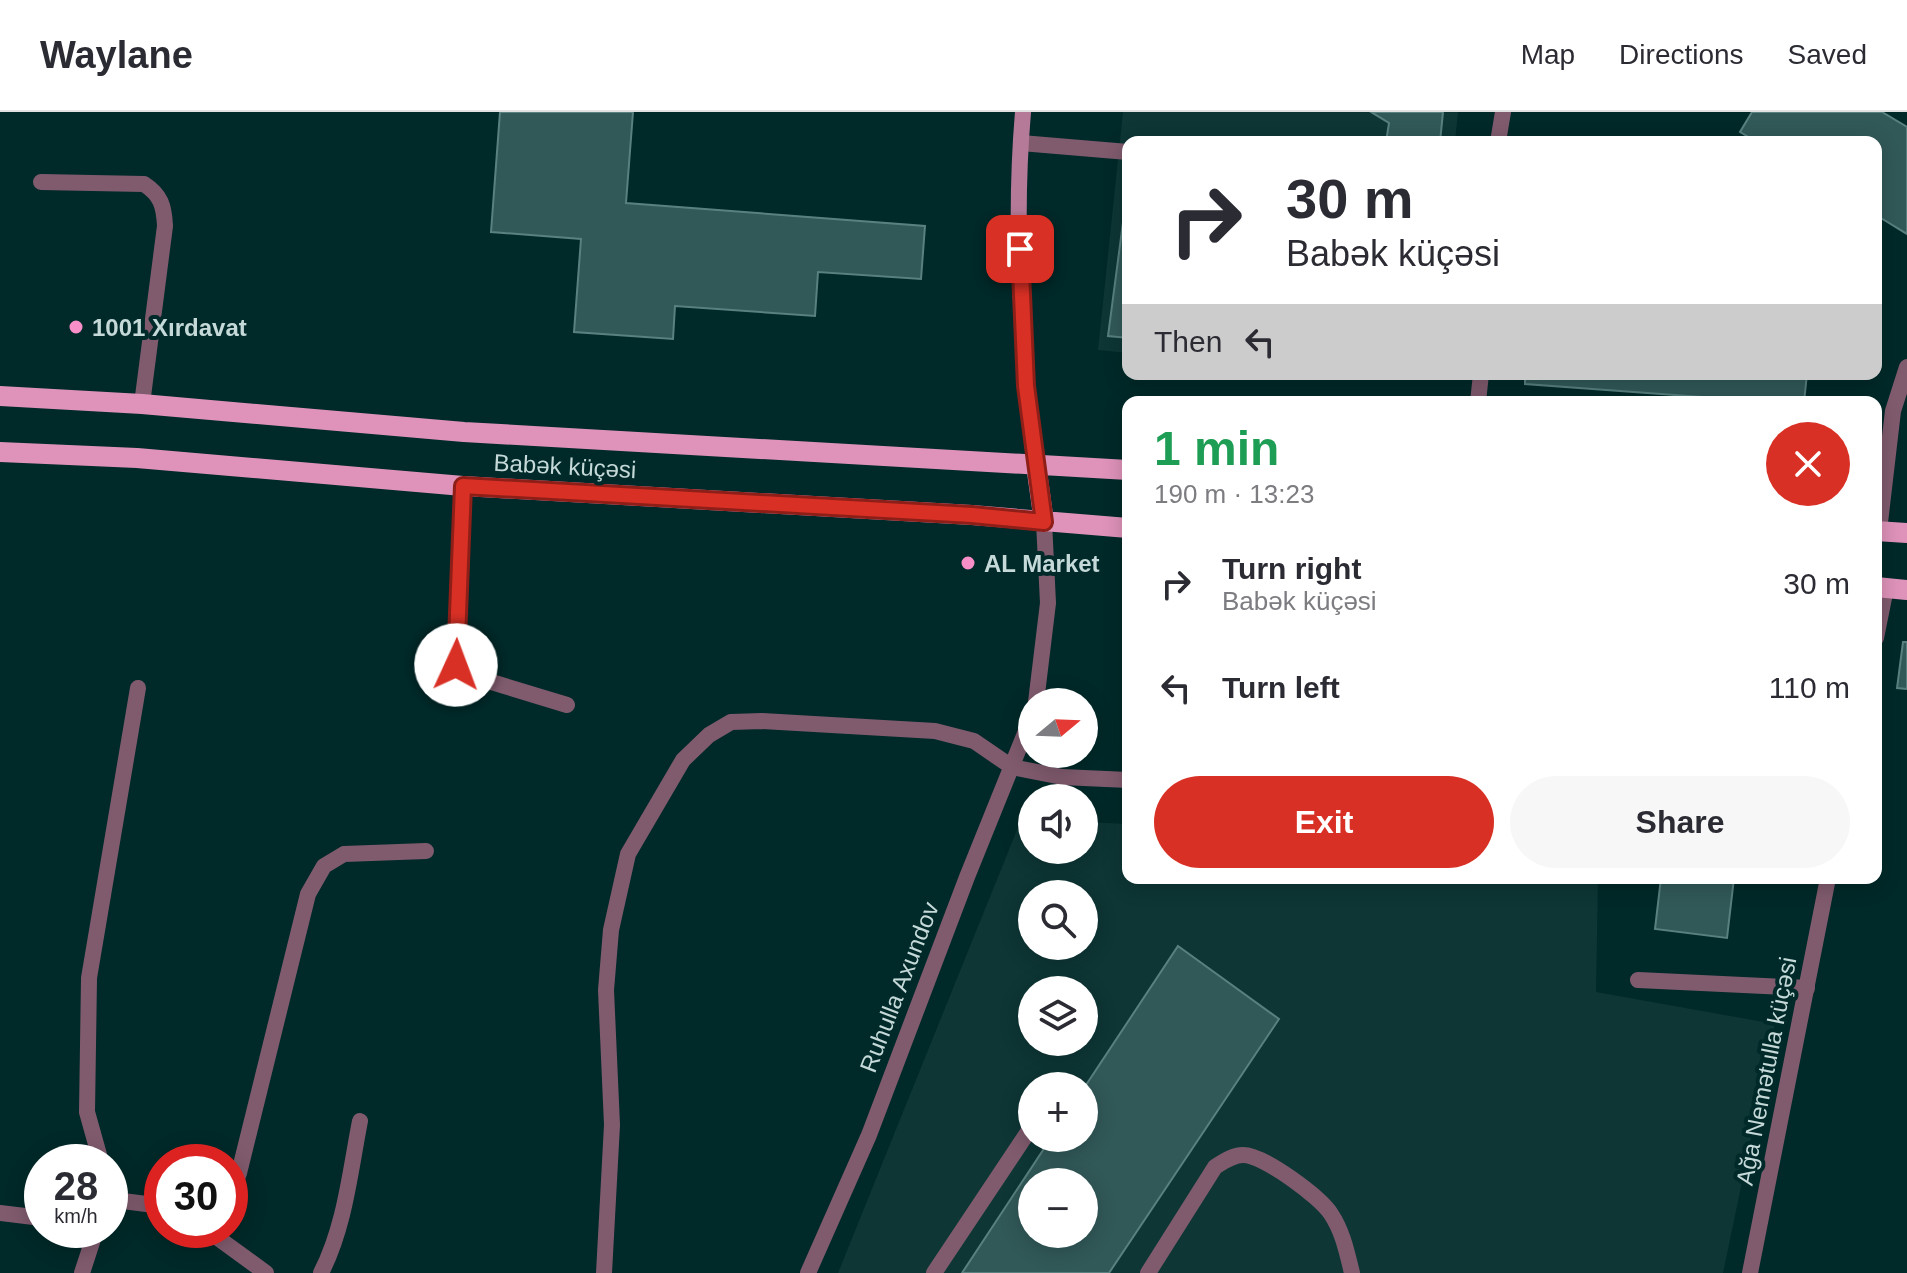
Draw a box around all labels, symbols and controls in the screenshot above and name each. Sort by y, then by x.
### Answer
text: Waylane [40,34,193,76]
text: Map [1521,39,1575,70]
text: Directions [1619,39,1744,70]
text: Saved [1788,39,1867,70]
text: 30 m [1286,167,1414,230]
icon: right [1154,168,1258,272]
pin [986,215,1054,283]
icon: arrive [998,227,1042,271]
text: Babək küçəsi [1286,233,1500,274]
place label: 1001 Xırdavat [92,314,247,341]
marker: 1001 Xırdavat [67,318,85,336]
icon: left [1238,320,1282,364]
text: Then [1154,325,1222,358]
text: 1 min [1154,422,1279,475]
button: close [1766,422,1850,506]
street label: Babək küçəsi [493,449,637,483]
text: 190 m · 13:23 [1154,479,1314,509]
place label: AL Market [984,550,1100,577]
text: Turn right [1222,552,1361,585]
marker: AL Market [959,554,977,572]
icon: right [1154,562,1198,606]
text: 30 m [1783,567,1850,600]
text: Babək küçəsi [1222,586,1377,616]
position arrow [414,623,498,707]
icon: left [1154,666,1198,710]
text: Turn left [1222,671,1340,704]
text: 110 m [1769,671,1850,704]
north arrow [1018,688,1098,768]
map controls [1018,688,1098,1248]
button: Exit [1154,776,1494,868]
button: Share [1510,776,1850,868]
button: sound [1018,784,1098,864]
button: search [1018,880,1098,960]
street label: Ruhulla Axundov [854,898,944,1076]
street label: Ağa Nemətulla küçəsi [1731,954,1801,1188]
button: layers [1018,976,1098,1056]
button: + [1018,1072,1098,1152]
speed limit sign: 30 [144,1144,248,1248]
text: 28 [54,1164,98,1208]
button: − [1018,1168,1098,1248]
text: km/h [54,1205,98,1227]

